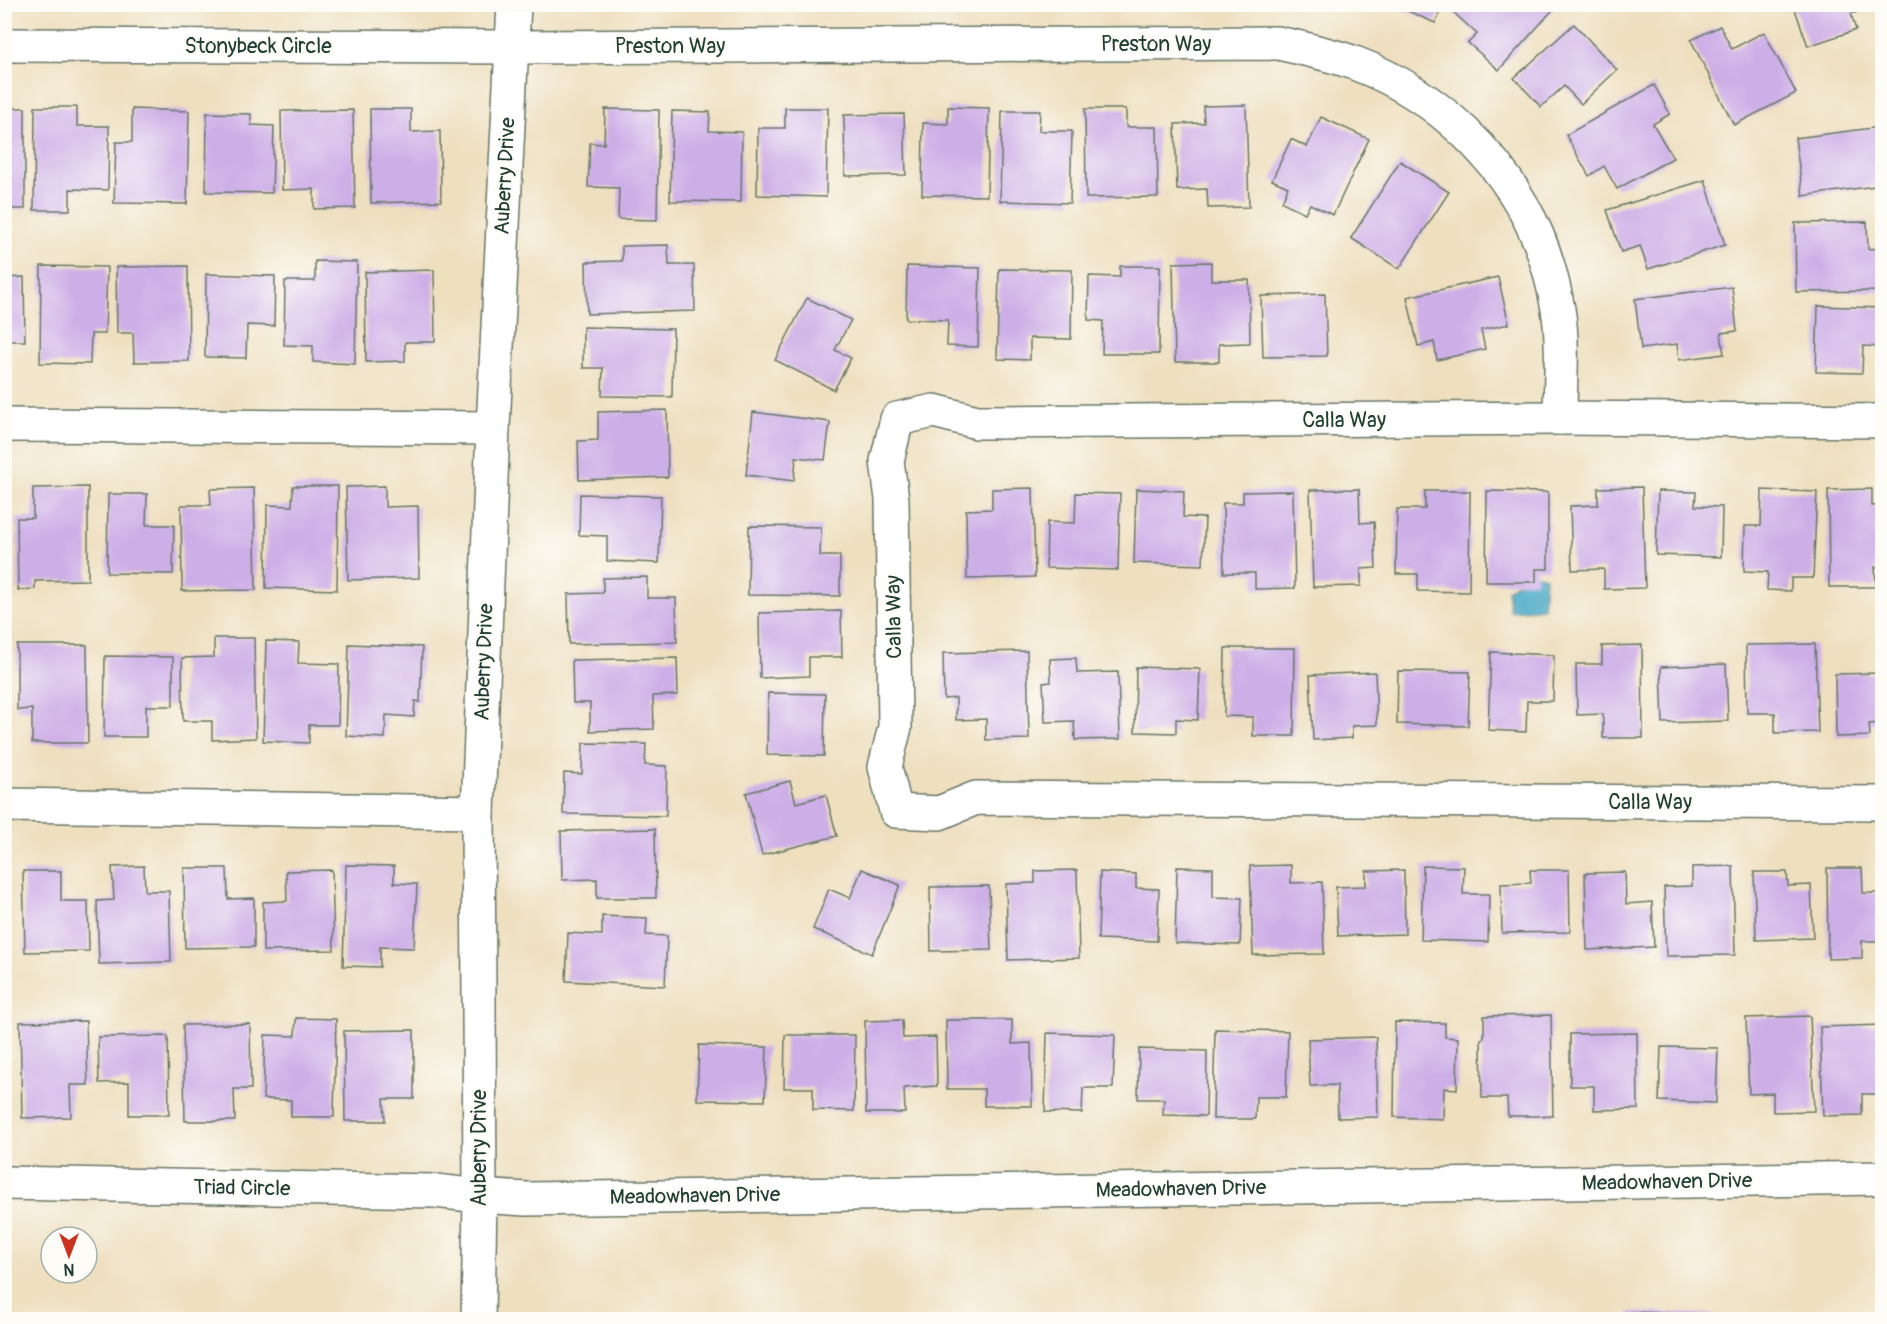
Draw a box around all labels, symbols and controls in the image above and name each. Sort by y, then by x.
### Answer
street label: Preston Way [1101,31,1211,58]
street label: Stonybeck Circle [184,33,332,60]
street label: Preston Way [615,33,725,60]
street label: Auberry Drive [488,116,522,235]
street label: Calla Way [1302,407,1386,434]
street label: Calla Way [880,575,908,659]
street label: Auberry Drive [468,602,500,721]
street label: Calla Way [1608,789,1692,816]
street label: Auberry Drive [466,1089,493,1207]
street label: Meadowhaven Drive [1581,1167,1753,1197]
street label: Triad Circle [193,1174,291,1202]
street label: Meadowhaven Drive [1095,1174,1267,1204]
street label: Meadowhaven Drive [609,1181,781,1211]
north arrow [39,1225,99,1285]
text: N [63,1259,74,1279]

